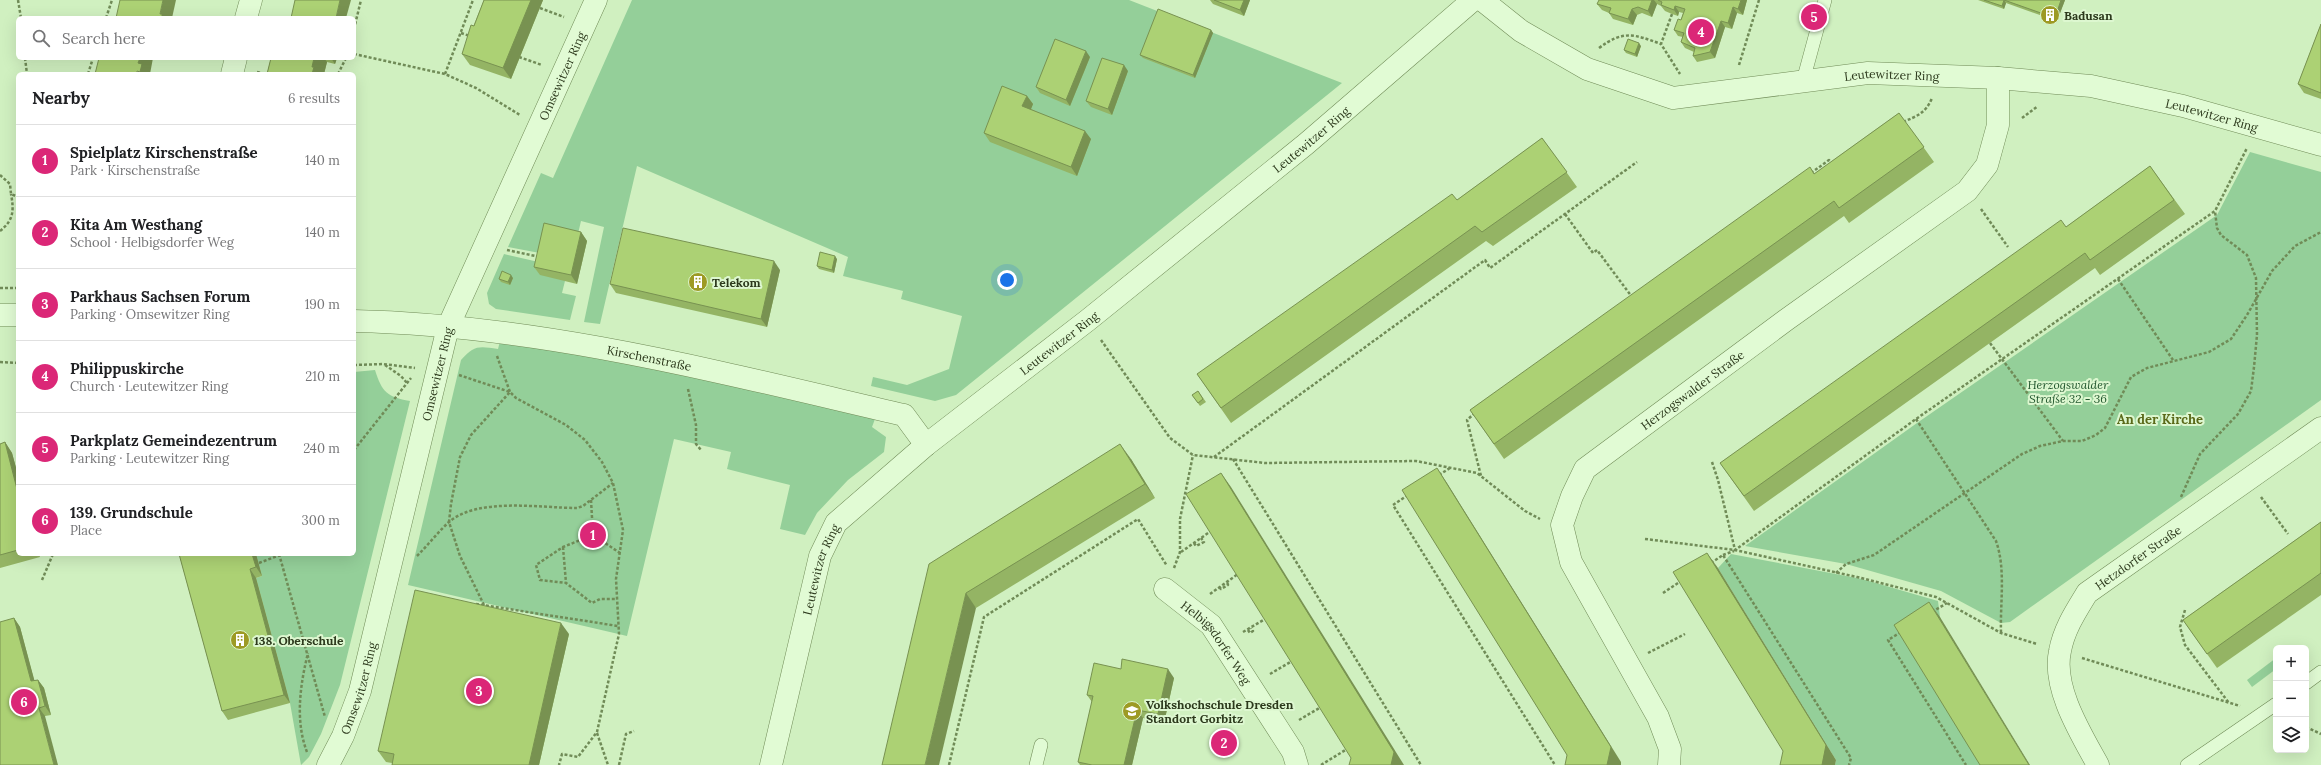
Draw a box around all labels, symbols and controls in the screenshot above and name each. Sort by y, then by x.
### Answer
pin: 5 [1801,2,1827,32]
building icon: Badusan [2039,4,2061,26]
place label: Badusan [2064,8,2113,23]
search box [16,16,356,60]
pin: 4 [1688,17,1714,47]
icon: search [30,27,52,49]
text: Search here [62,29,145,48]
street label: Omsewitzer Ring [535,29,588,123]
street label: Leutewitzer Ring [1843,65,1940,83]
text: Nearby [32,87,90,109]
text: 6 results [288,90,340,107]
street label: Leutewitzer Ring [2164,95,2260,134]
street label: Leutewitzer Ring [1269,103,1352,176]
text: Spielplatz Kirschenstraße [70,143,258,162]
text: 1 [42,152,48,169]
text: 140 m [305,152,340,169]
text: Park · Kirschenstraße [70,162,200,179]
text: Kita Am Westhang [70,215,202,234]
text: 2 [42,224,48,241]
text: 140 m [305,224,340,241]
text: School · Helbigsdorfer Weg [70,234,234,251]
your location [997,270,1017,290]
building icon: Telekom [687,271,709,293]
place label: Telekom [712,275,761,290]
text: Parkhaus Sachsen Forum [70,287,250,306]
text: 3 [41,296,49,313]
text: 190 m [305,296,340,313]
text: Parking · Omsewitzer Ring [70,306,230,323]
street label: Leutewitzer Ring [1016,307,1101,378]
street label: Omsewitzer Ring [418,325,455,422]
street label: Kirschenstraße [606,342,694,374]
street label: Herzogswalder Straße [1638,346,1747,433]
text: Philippuskirche [70,359,184,378]
text: 4 [41,368,49,385]
text: 210 m [305,368,340,385]
park label: Herzogswalder Straße 32 - 36 [2028,377,2109,406]
text: Church · Leutewitzer Ring [70,378,228,395]
district label: An der Kirche [2117,411,2203,428]
text: Parkplatz Gemeindezentrum [70,431,277,450]
text: 5 [41,440,49,457]
text: 240 m [303,440,340,457]
text: Parking · Leutewitzer Ring [70,450,229,467]
text: 139. Grundschule [70,503,193,522]
text: 6 [41,512,49,529]
text: 300 m [302,512,340,529]
pin: 1 [580,520,606,550]
street label: Leutewitzer Ring [799,521,842,616]
street label: Hetzdorfer Straße [2092,521,2184,593]
text: Place [70,522,102,539]
street label: Helbigsdorfer Weg [1178,597,1255,687]
building icon: 138. Oberschule [229,629,251,651]
place label: 138. Oberschule [254,633,344,648]
street label: Omsewitzer Ring [337,640,379,736]
map controls [2273,645,2309,753]
button: + [2273,645,2309,681]
pin: 3 [466,676,492,706]
button: − [2273,681,2309,717]
pin: 6 [11,687,37,717]
place label: Volkshochschule Dresden Standort Gorbitz [1146,697,1294,726]
school or university icon: Volkshochschule Dresden Standort Gorbitz [1121,700,1143,722]
button: layers [2273,717,2309,753]
pin: 2 [1211,728,1237,758]

